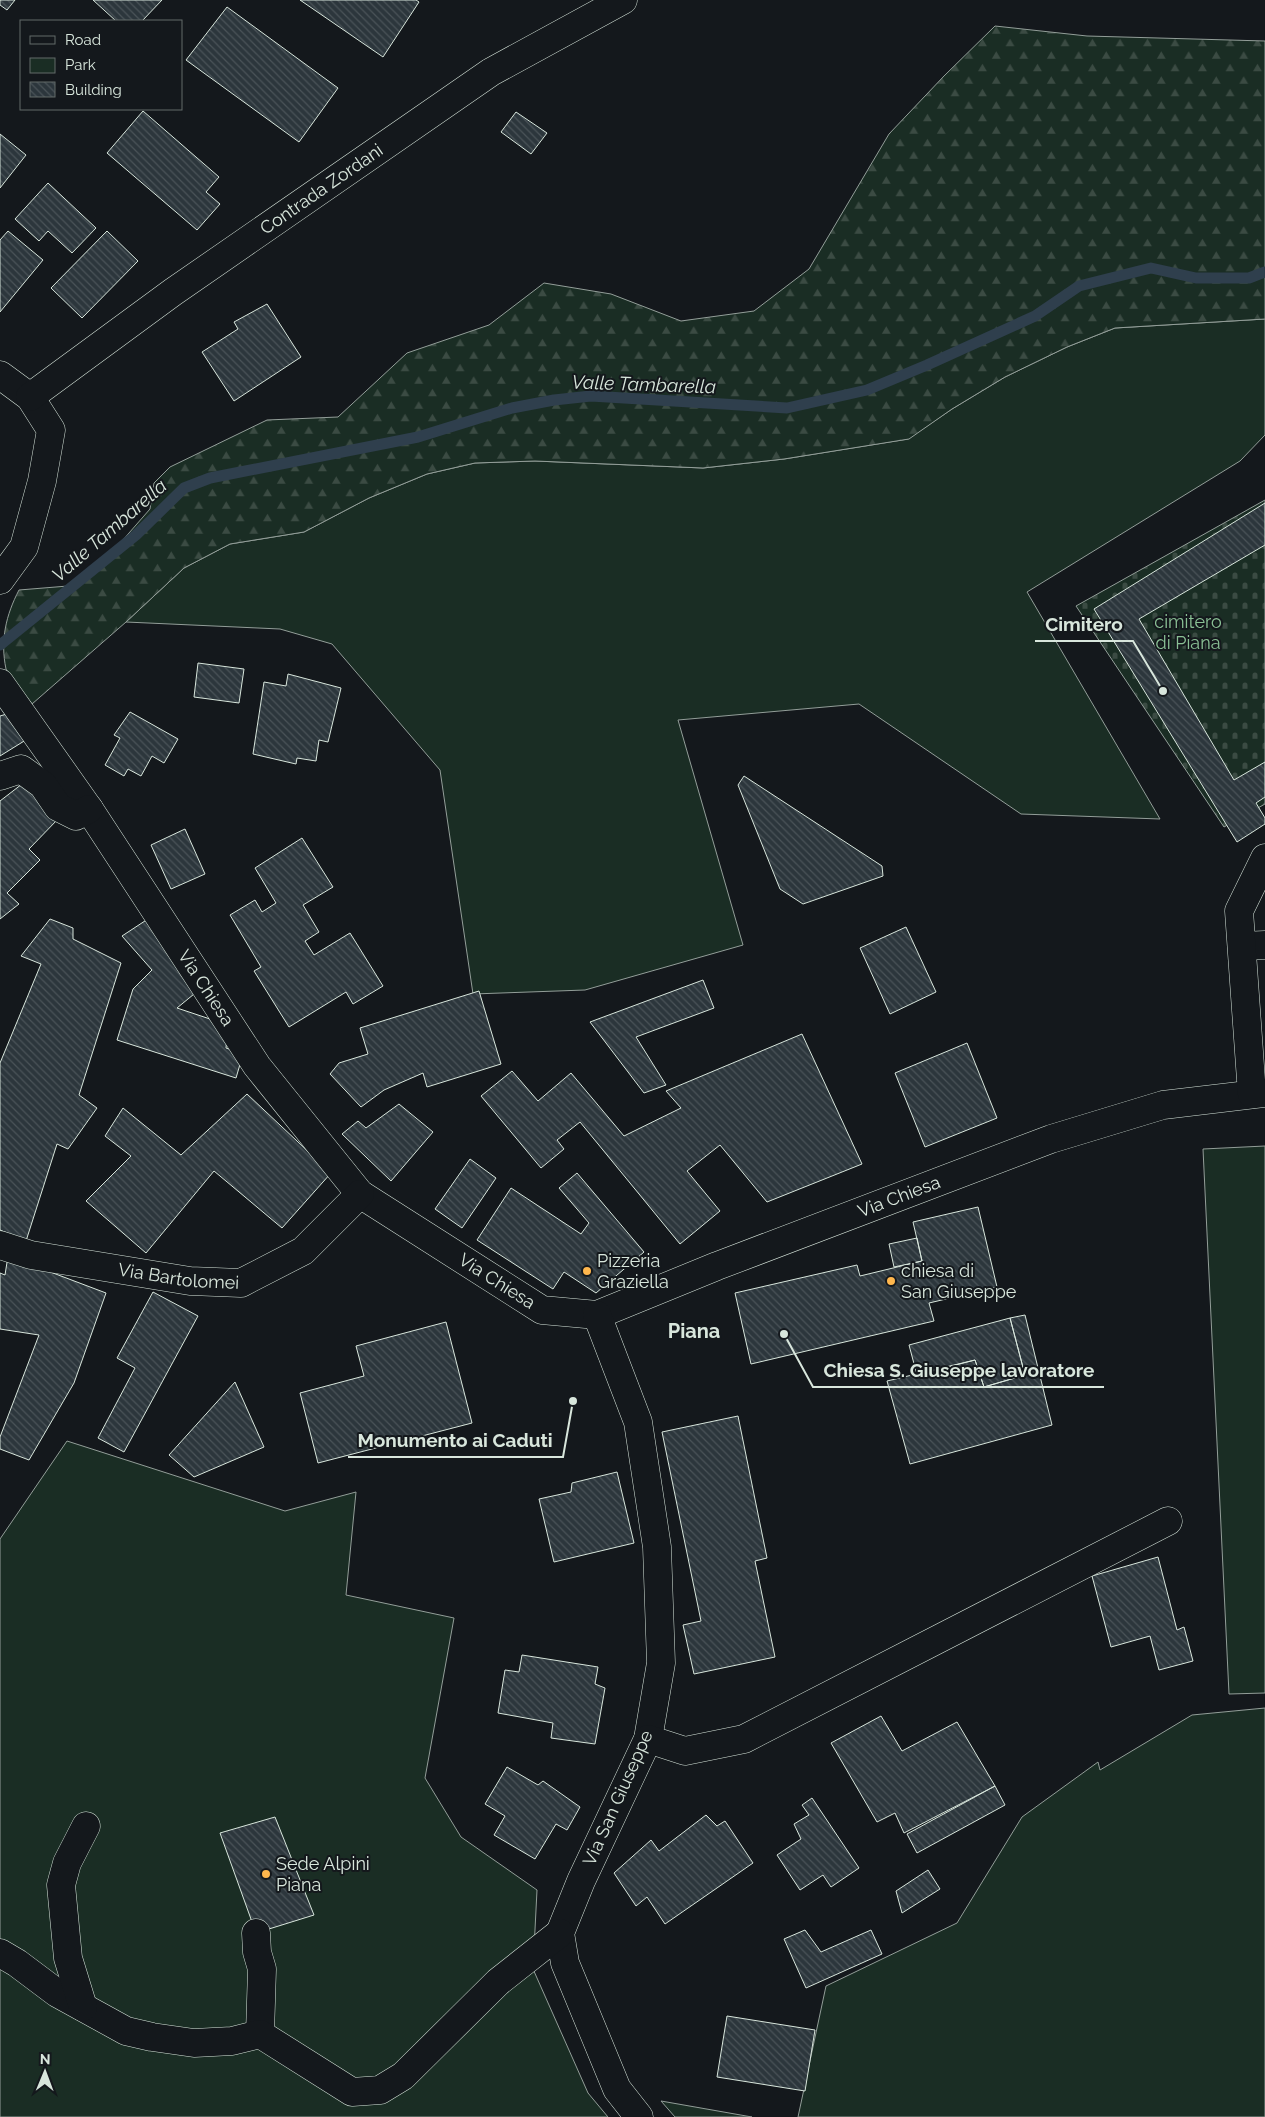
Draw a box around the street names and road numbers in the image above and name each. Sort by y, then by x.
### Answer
street label: Contrada Zordani [256,139,387,239]
street label: Via Chiesa [174,946,239,1030]
street label: Via Chiesa [855,1171,943,1222]
street label: Via Chiesa [455,1249,539,1313]
street label: Via Bartolomei [117,1258,240,1293]
street label: Via San Giuseppe [578,1726,657,1869]

